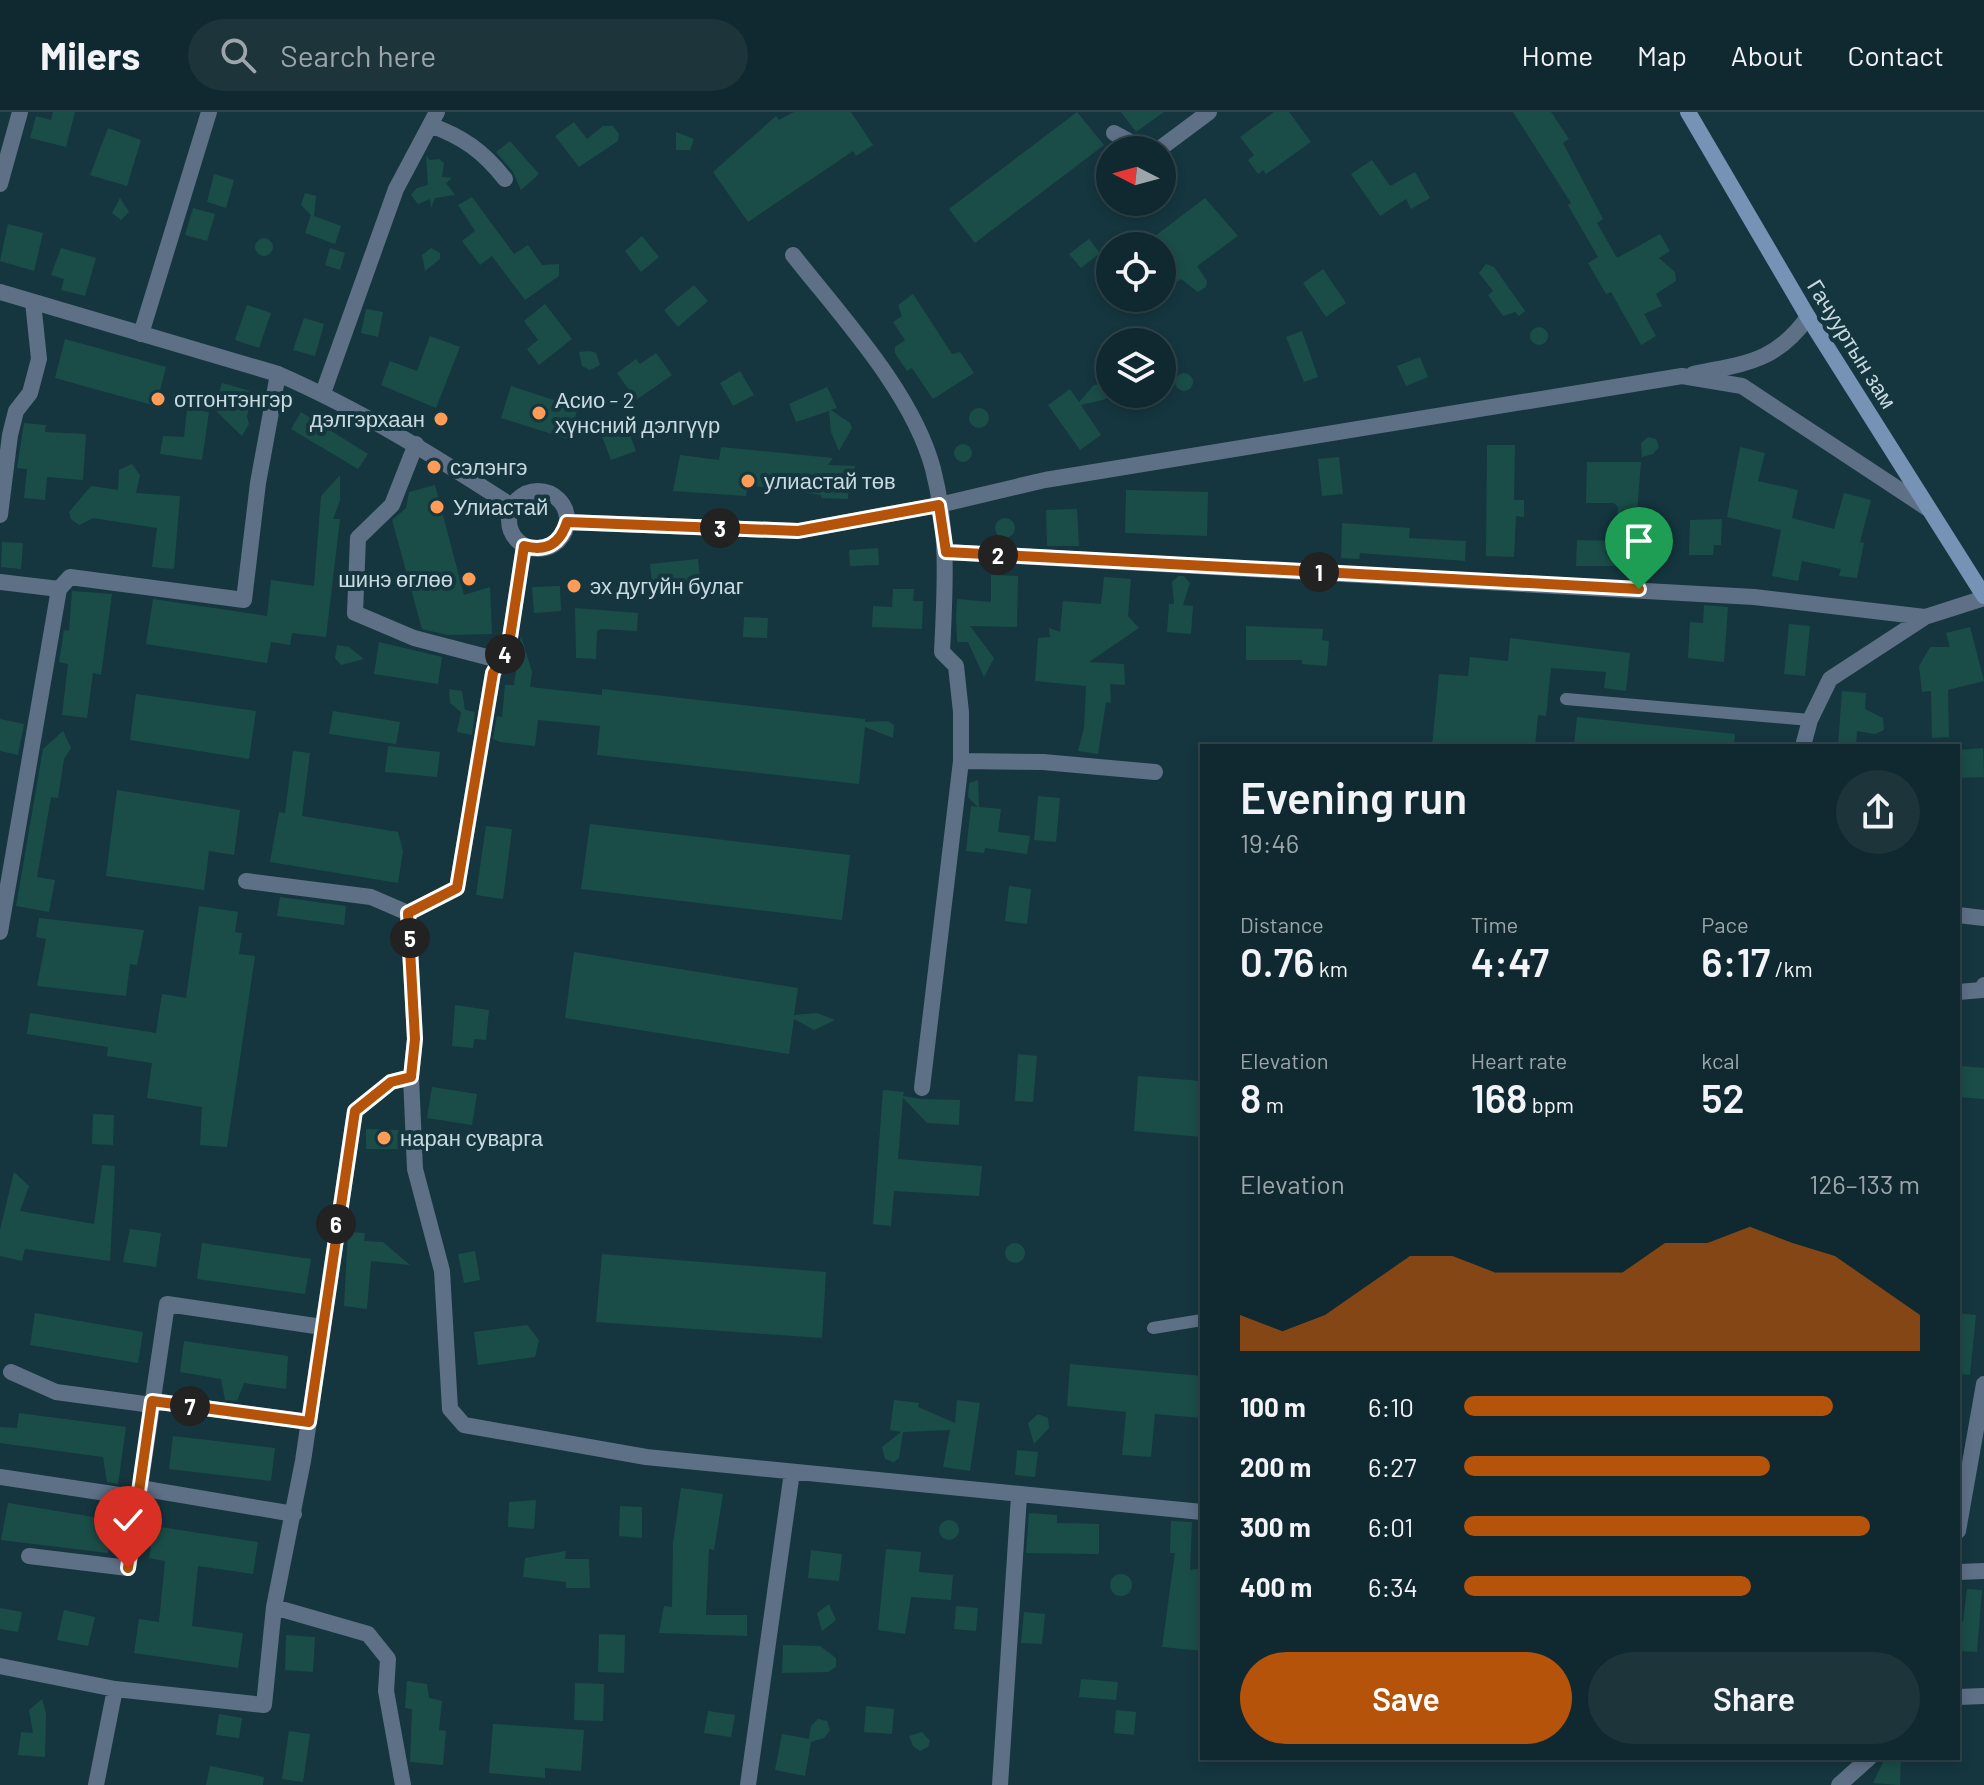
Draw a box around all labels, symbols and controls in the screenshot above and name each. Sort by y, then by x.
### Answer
search box [188,19,748,91]
text: Milers [40,32,140,78]
icon: search [216,33,260,77]
text: Search here [280,37,436,73]
text: Home [1522,38,1593,72]
text: Map [1637,38,1687,72]
text: About [1731,38,1803,72]
text: Contact [1847,38,1944,72]
north arrow [1096,136,1176,216]
map controls [1096,136,1176,408]
button: locate [1096,232,1176,312]
street label: Гачууртын зам [1802,274,1903,413]
button: layers [1096,328,1176,408]
place label: отгонтэнгэр [174,385,293,412]
place label: Асио - 2 хүнсний дэлгүүр [555,386,720,438]
marker: отгонтэнгэр [149,390,167,408]
marker: Асио - 2 хүнсний дэлгүүр [530,404,548,422]
place label: дэлгэрхаан [310,405,425,432]
marker: дэлгэрхаан [432,410,450,428]
place label: сэлэнгэ [450,453,527,479]
marker: сэлэнгэ [425,458,443,476]
place label: улиастай төв [764,467,896,494]
marker: улиастай төв [739,472,757,490]
place label: Улиастай [453,493,548,519]
marker: Улиастай [428,498,446,516]
pin [1605,507,1673,589]
pin: 3 [700,508,740,548]
text: 3 [714,515,726,541]
icon: arrive [1617,519,1661,563]
pin: 2 [978,535,1018,575]
text: 2 [992,542,1004,568]
pin: 1 [1299,552,1339,592]
text: 1 [1315,559,1323,585]
place label: шинэ өглөө [338,565,453,591]
marker: шинэ өглөө [460,570,478,588]
place label: эх дугуйн булаг [590,572,744,599]
marker: эх дугуйн булаг [565,577,583,595]
pin: 4 [485,634,525,674]
text: 4 [498,641,512,667]
text: Evening run [1240,770,1467,823]
button: share [1836,770,1920,854]
text: 19:46 [1240,827,1299,858]
text: Distance [1240,911,1324,937]
text: Time [1471,911,1518,937]
text: Pace [1701,911,1749,937]
pin: 5 [390,918,430,958]
text: 5 [404,925,416,951]
text: 0.76 [1240,937,1314,985]
text: 4:47 [1471,937,1549,985]
text: 6:17 [1701,937,1770,985]
text: km [1314,955,1348,981]
text: /km [1770,955,1813,981]
text: Elevation [1240,1047,1329,1073]
text: Heart rate [1471,1047,1567,1073]
text: kcal [1701,1047,1740,1073]
text: 8 [1240,1073,1261,1121]
text: 168 [1471,1073,1527,1121]
text: 52 [1701,1073,1745,1121]
text: m [1261,1091,1284,1117]
text: bpm [1527,1091,1574,1117]
place label: наран суварга [400,1124,544,1151]
marker: наран суварга [375,1129,393,1147]
text: Elevation [1240,1168,1345,1199]
text: 126–133 m [1809,1168,1920,1199]
pin: 6 [316,1204,356,1244]
text: 6 [330,1211,342,1237]
pin: 7 [170,1386,210,1426]
text: 100 m [1240,1391,1306,1422]
text: 6:10 [1368,1391,1414,1422]
text: 7 [185,1393,195,1419]
text: 200 m [1240,1451,1311,1482]
text: 6:27 [1368,1451,1416,1482]
pin [94,1486,162,1568]
icon: check [106,1498,150,1542]
text: 300 m [1240,1511,1311,1542]
text: 6:01 [1368,1511,1413,1542]
text: 400 m [1240,1571,1312,1602]
text: 6:34 [1368,1571,1418,1602]
button: Save [1240,1652,1572,1744]
button: Share [1588,1652,1920,1744]

